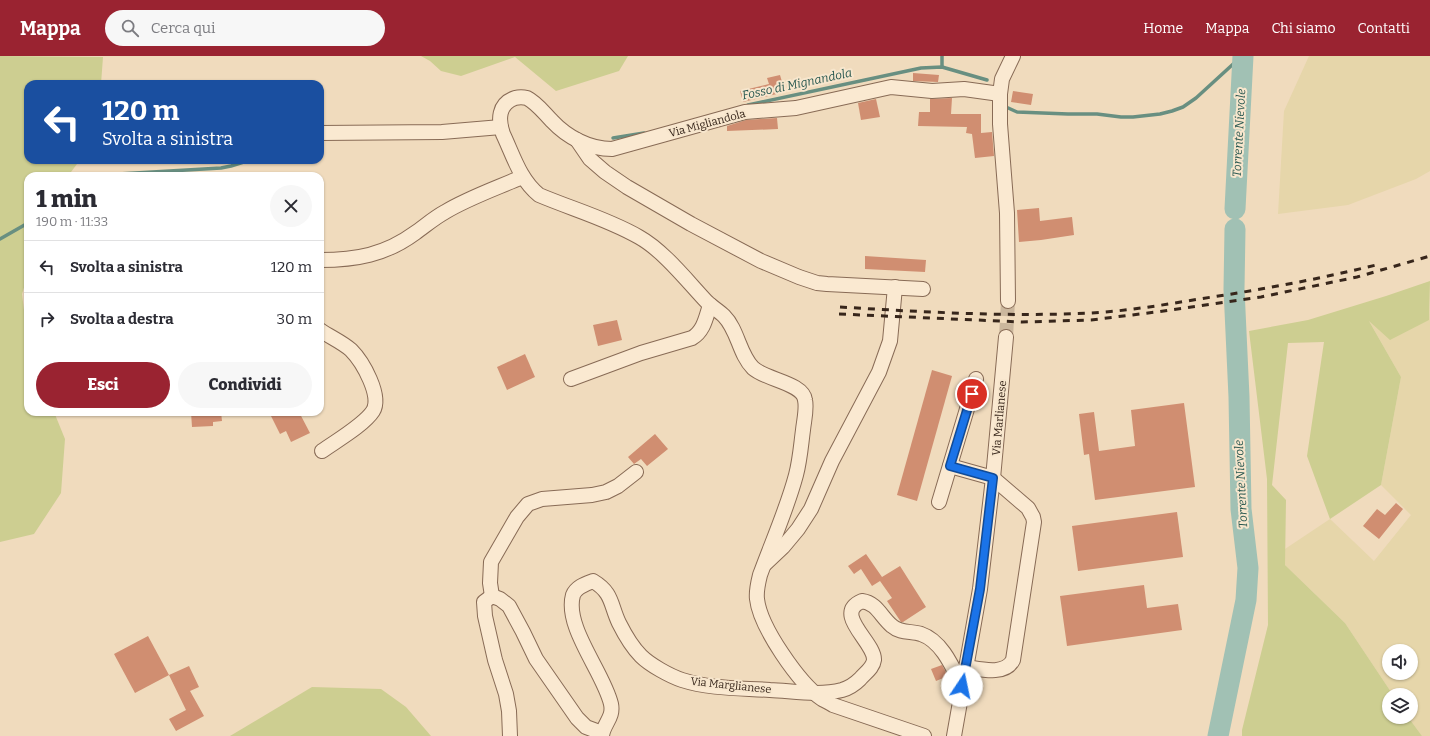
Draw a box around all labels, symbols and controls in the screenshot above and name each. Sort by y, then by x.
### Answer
search box [105,10,385,46]
text: Mappa [20,17,81,40]
icon: search [119,17,141,39]
text: Cerca qui [151,19,216,37]
text: Home [1143,20,1183,37]
text: Mappa [1205,20,1250,37]
text: Chi siamo [1272,20,1336,37]
text: Contatti [1358,20,1410,37]
water label: Fosso di Mignandola [741,66,853,102]
water label: Torrente Nievole [1230,88,1248,178]
text: 120 m [102,94,179,127]
icon: left [36,96,88,148]
street label: Via Migliandola [667,107,747,140]
text: Svolta a sinistra [102,128,233,150]
text: 1 min [36,185,97,213]
button: close [270,185,312,227]
text: 190 m · 11:33 [36,214,108,229]
icon: left [36,256,58,278]
text: Svolta a sinistra [70,258,183,276]
text: 120 m [271,258,312,276]
icon: right [36,308,58,330]
text: Svolta a destra [70,310,174,328]
text: 30 m [277,310,312,328]
button: Esci [36,362,170,408]
button: Condividi [178,362,312,408]
pin [955,377,989,411]
street label: Via Marlianese [990,380,1009,456]
icon: arrive [961,383,983,405]
water label: Torrente Nievole [1232,439,1250,529]
map controls [1382,644,1418,724]
button: sound [1382,644,1418,680]
position arrow [941,665,983,707]
street label: Via Marglianese [690,675,772,696]
button: layers [1382,688,1418,724]

